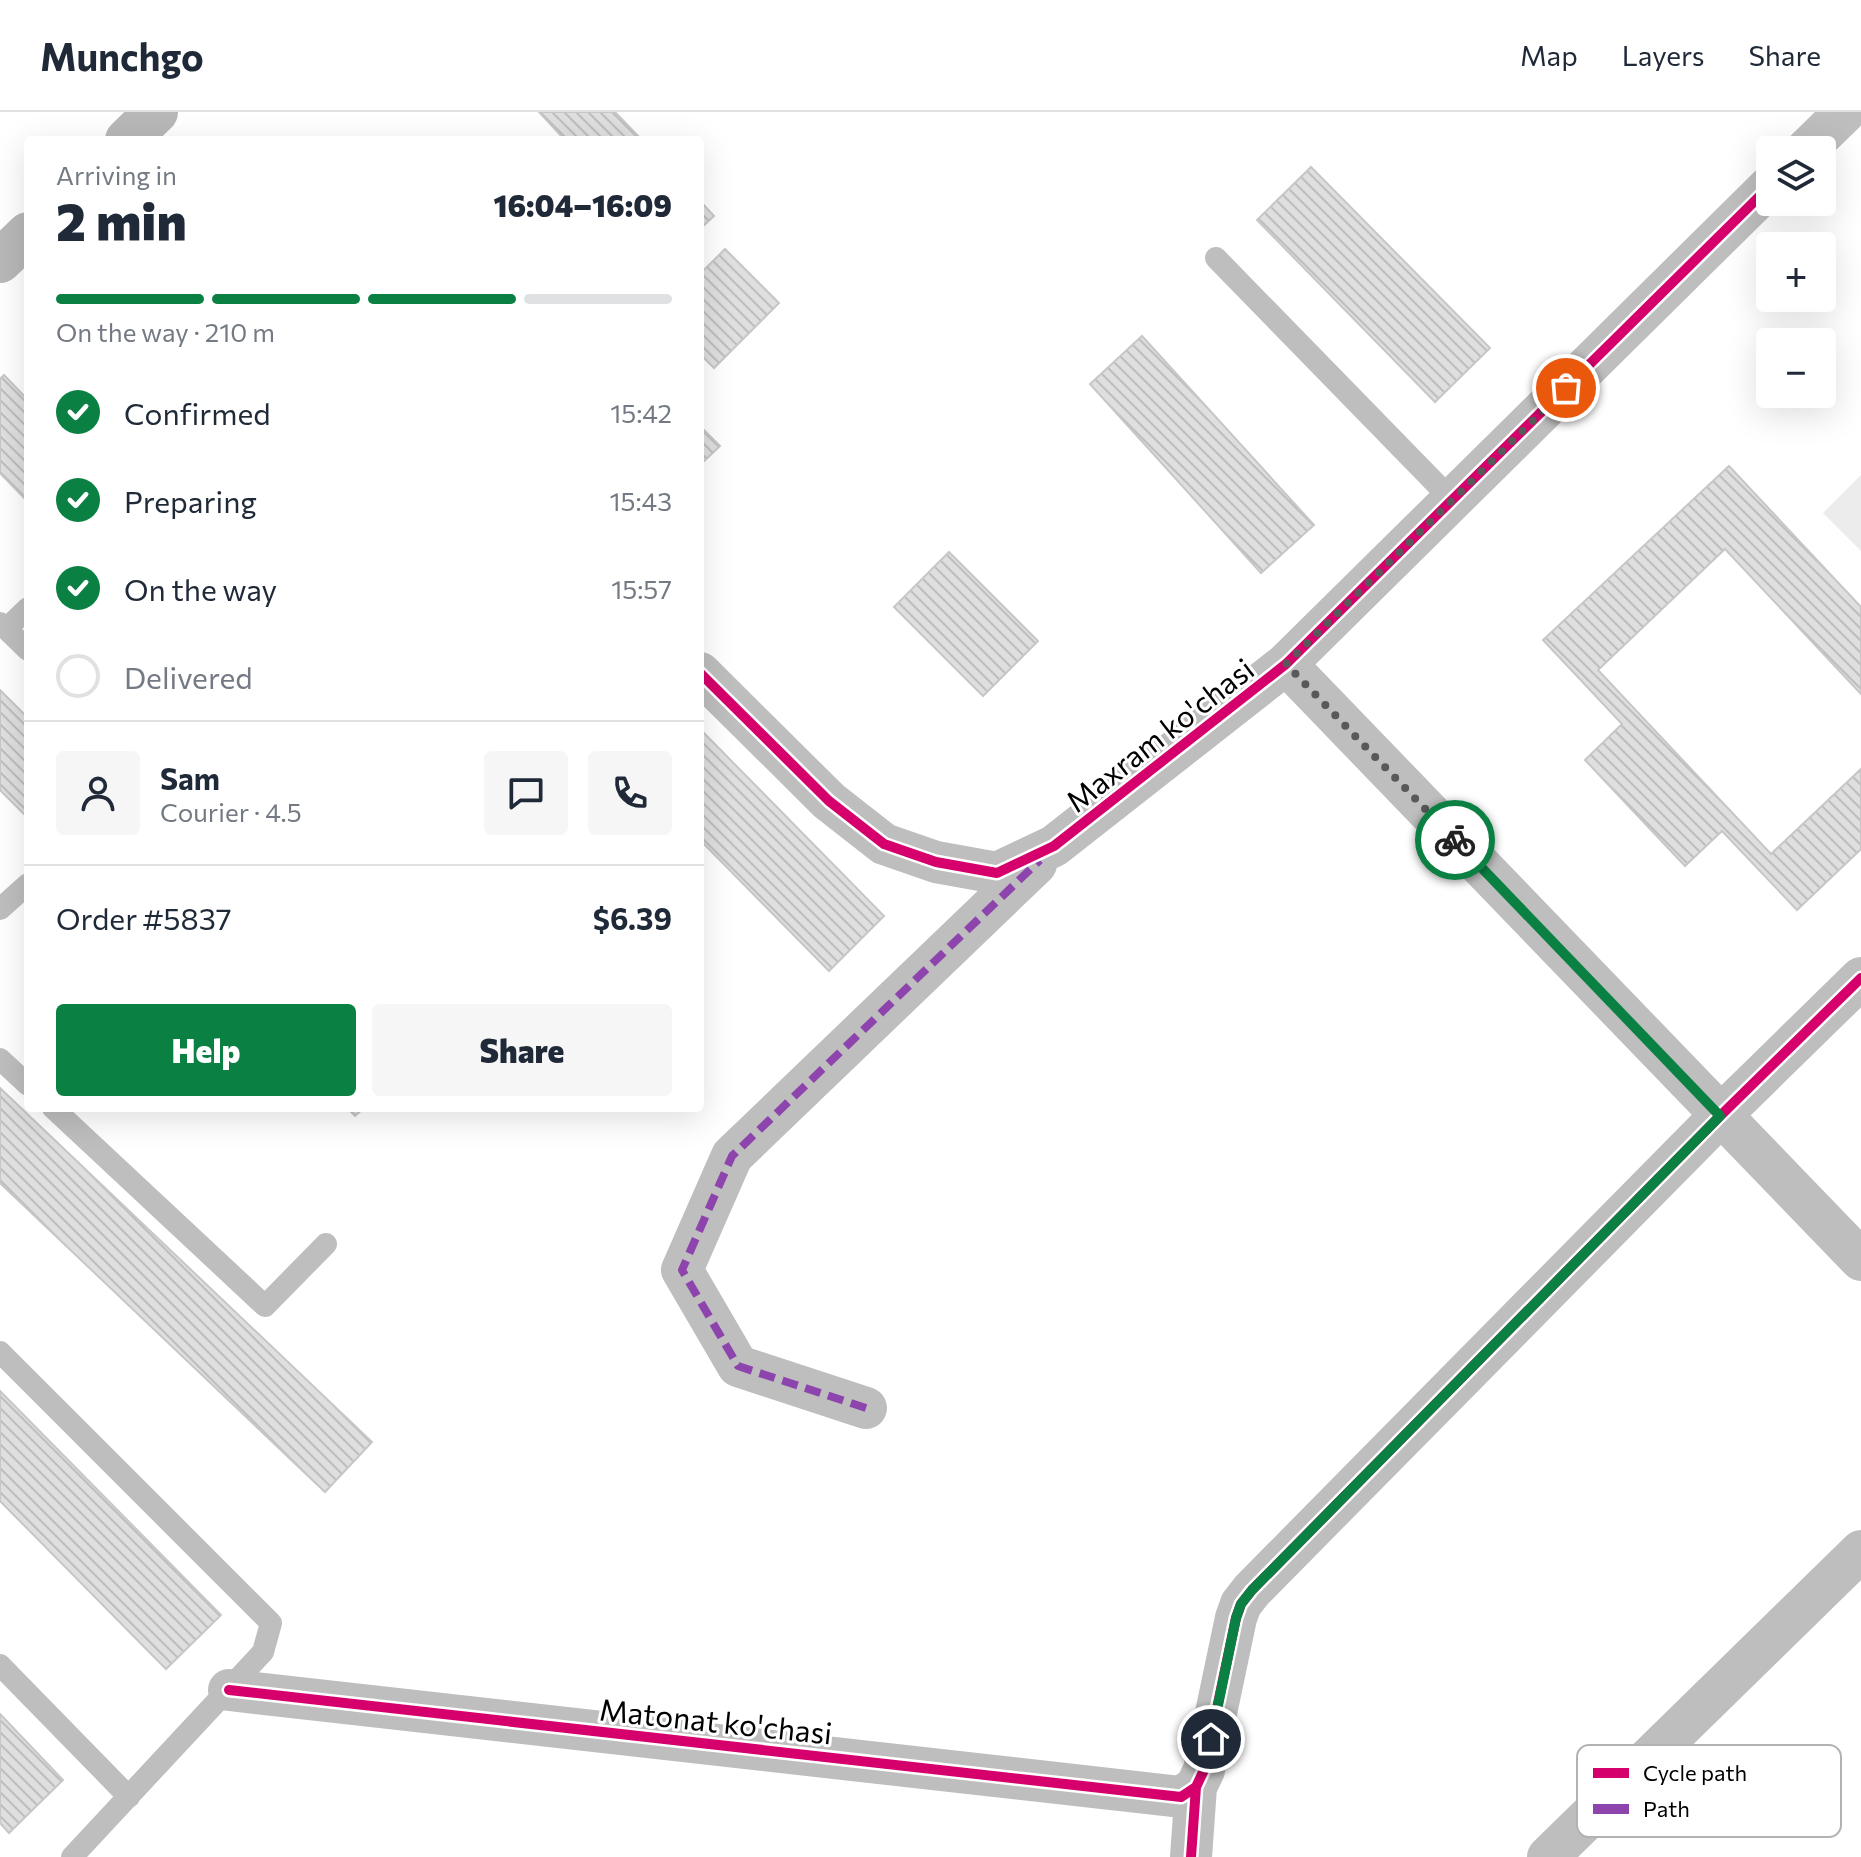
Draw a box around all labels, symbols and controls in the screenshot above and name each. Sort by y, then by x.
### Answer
text: Munchgo [40,32,204,79]
text: Map [1520,38,1578,72]
text: Layers [1622,38,1704,72]
text: Share [1748,38,1821,72]
map controls [1756,136,1836,408]
button: layers [1756,136,1836,216]
text: Arriving in [56,159,177,190]
text: 16:04–16:09 [493,186,672,223]
text: 2 min [56,188,187,252]
button: + [1756,232,1836,312]
text: On the way · 210 m [56,316,275,347]
button: − [1756,328,1836,408]
pin [1532,354,1600,422]
icon: bag [1544,366,1588,410]
icon: check [56,390,100,434]
text: Confirmed [124,394,271,431]
text: 15:42 [610,397,672,428]
icon: check [56,478,100,522]
text: Preparing [124,482,257,519]
text: 15:43 [609,485,672,516]
icon: check [56,566,100,610]
text: On the way [124,570,277,607]
text: 15:57 [611,573,672,604]
street label: Maxram ko'chasi [1058,649,1260,819]
text: Delivered [124,658,253,695]
button: person [56,751,140,835]
button: chat [484,751,568,835]
button: phone [588,751,672,835]
text: Sam [160,759,220,796]
text: Courier · 4.5 [160,796,302,827]
courier [1415,800,1495,880]
icon: bike [1433,818,1477,862]
text: Order #5837 [56,899,232,936]
text: $6.39 [593,899,672,936]
button: Help [56,1004,356,1096]
button: Share [372,1004,672,1096]
street label: Matonat ko'chasi [598,1689,834,1751]
pin [1177,1705,1245,1773]
icon: home [1189,1717,1233,1761]
legend [1577,1745,1841,1837]
text: Cycle path [1643,1759,1747,1786]
text: Path [1643,1795,1690,1822]

